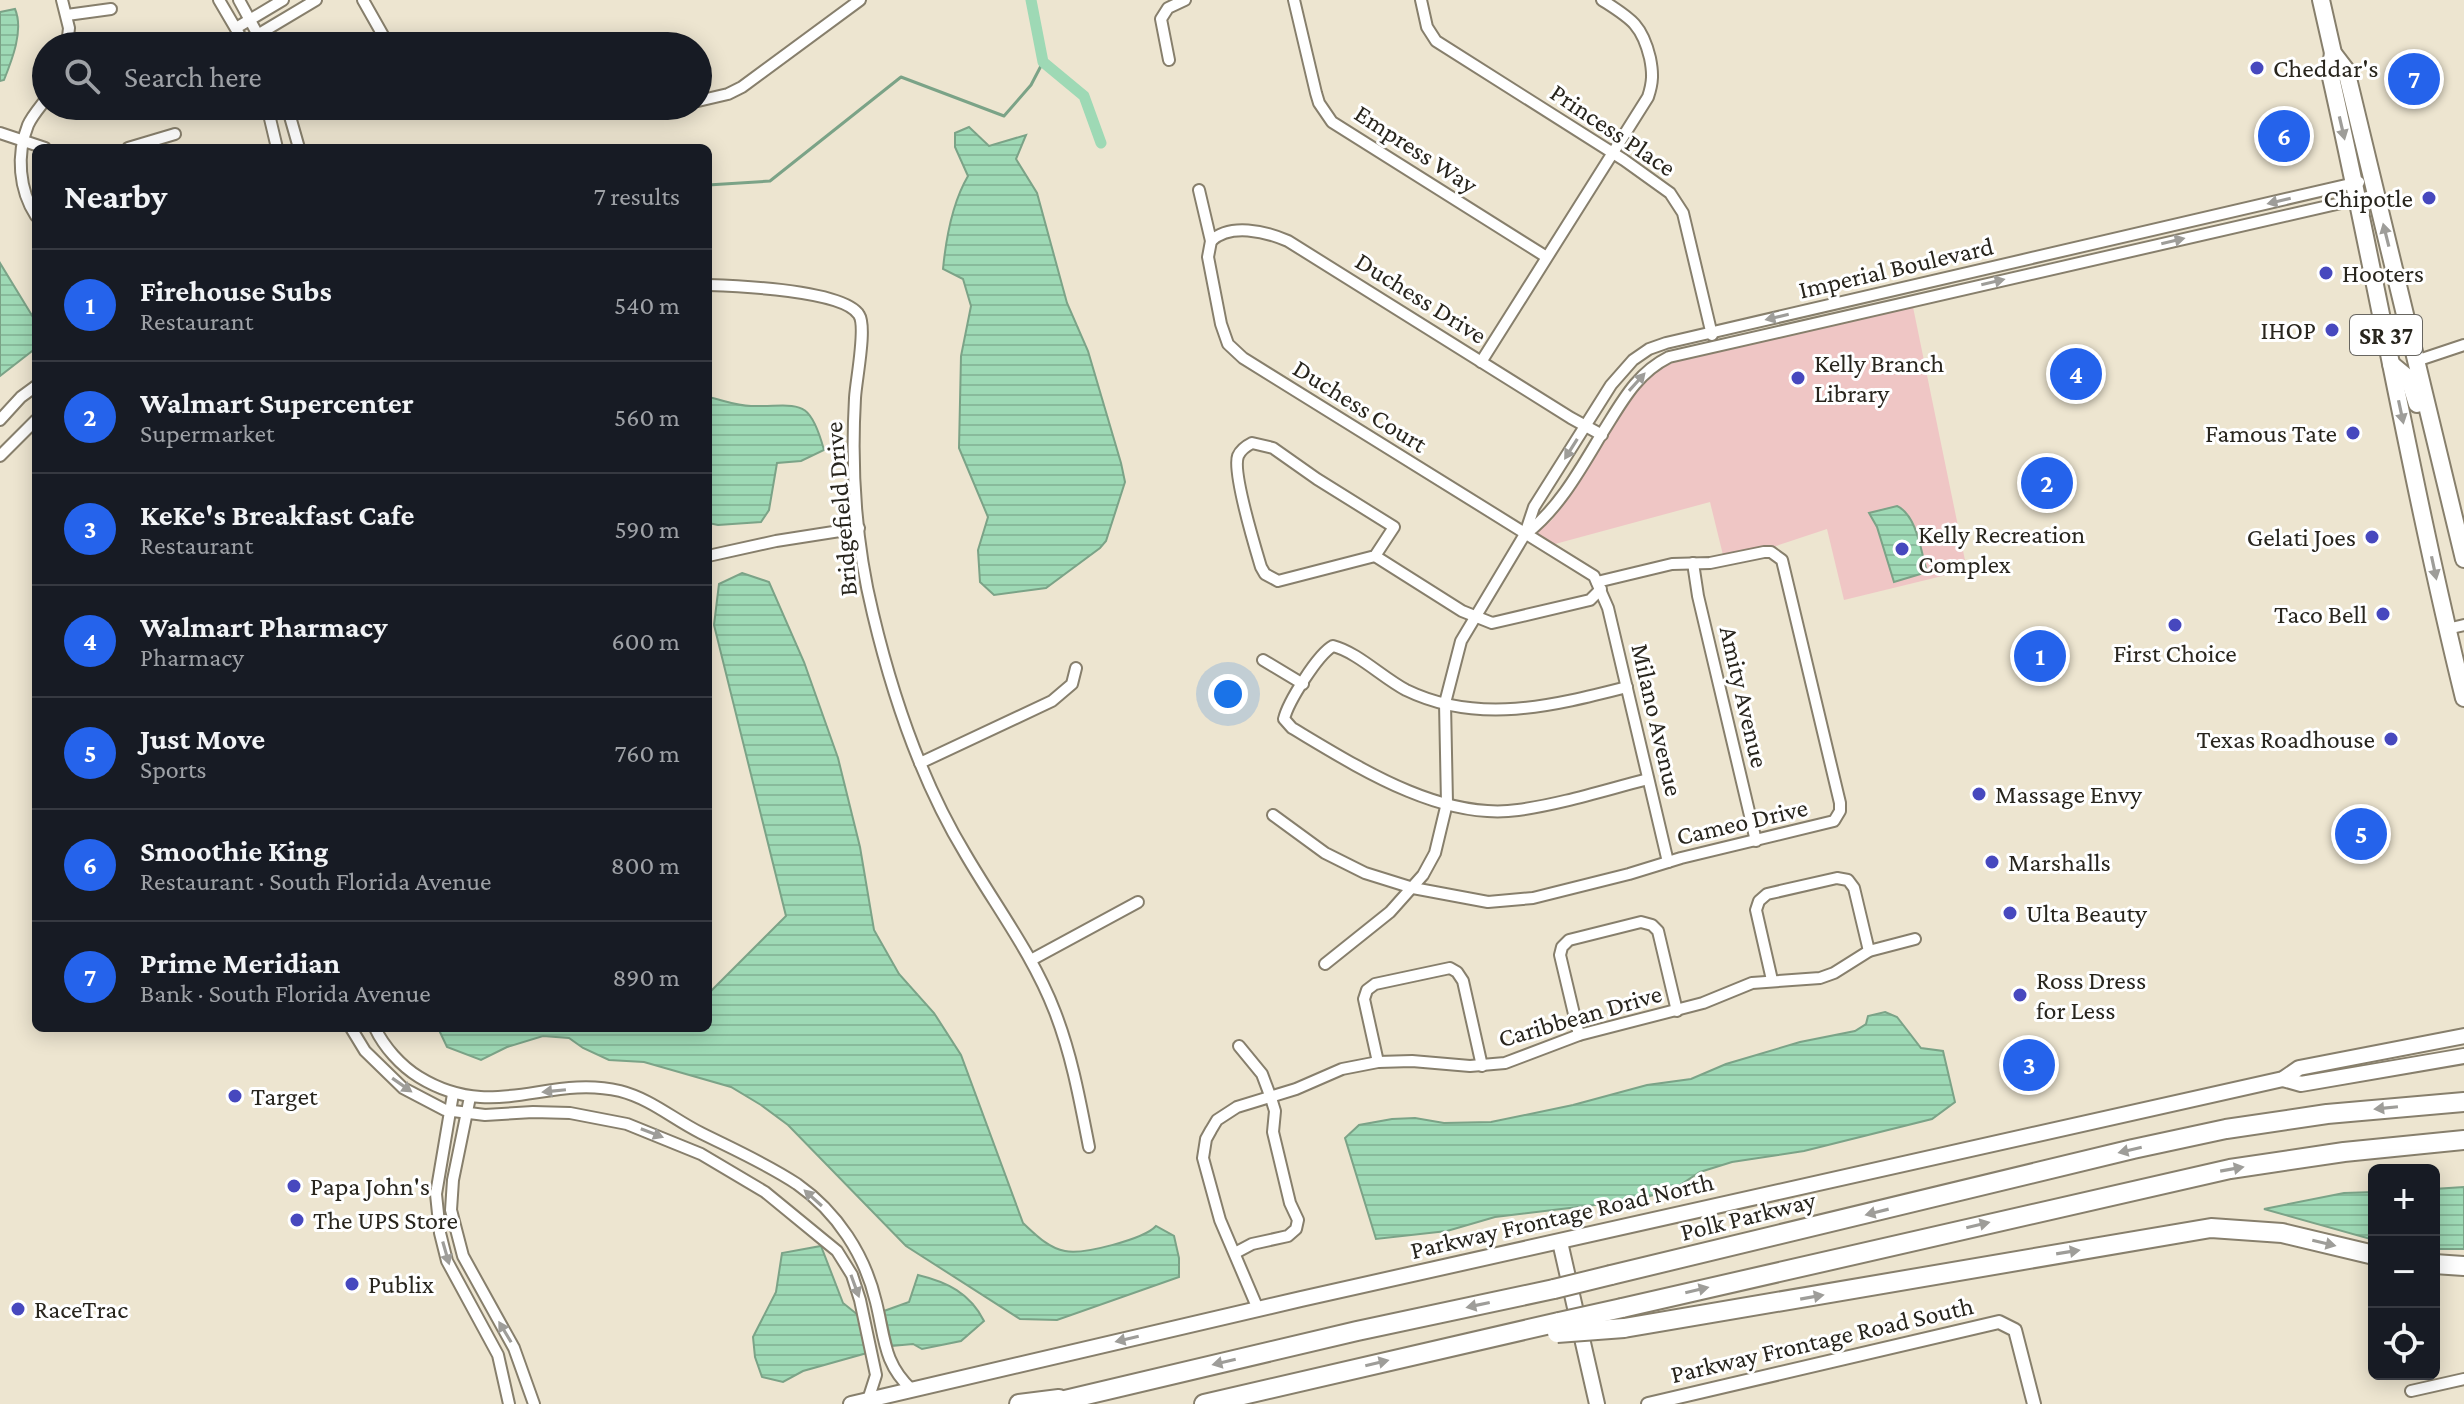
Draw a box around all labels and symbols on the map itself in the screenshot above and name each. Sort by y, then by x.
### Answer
pin: 7 [2388,49,2440,109]
place label: Cheddar's [2273,54,2379,83]
marker: Cheddar's [2248,59,2266,77]
street label: Princess Place [1545,78,1681,182]
street label: Empress Way [1349,99,1484,200]
pin: 6 [2258,106,2310,166]
one-way arrow [2336,116,2349,141]
place label: Chipotle [2323,184,2413,213]
marker: Chipotle [2420,189,2438,207]
one-way arrow [2266,196,2291,208]
one-way arrow [2379,222,2391,247]
street label: Imperial Boulevard [1796,231,1996,305]
one-way arrow [2161,234,2186,247]
street label: Duchess Drive [1350,246,1492,350]
place label: Hooters [2342,259,2424,288]
marker: Hooters [2317,264,2335,282]
one-way arrow [1981,275,2006,288]
one-way arrow [1764,311,1789,324]
road number: SR 37 [2350,315,2422,355]
place label: IHOP [2261,316,2316,345]
marker: IHOP [2323,321,2341,339]
pin: 4 [2050,344,2102,404]
place label: Kelly Branch Library [1814,349,1944,408]
street label: Duchess Court [1288,353,1433,459]
marker: Kelly Branch Library [1789,369,1807,387]
one-way arrow [1627,373,1645,392]
one-way arrow [2395,400,2408,425]
place label: Famous Tate [2205,419,2337,448]
street label: Bridgefield Drive [819,421,863,597]
marker: Famous Tate [2344,424,2362,442]
one-way arrow [1564,438,1578,460]
pin: 2 [2021,453,2073,513]
place label: Kelly Recreation Complex [1918,520,2085,579]
place label: Gelati Joes [2247,523,2356,552]
marker: Gelati Joes [2363,528,2381,546]
marker: Kelly Recreation Complex [1893,540,1911,558]
one-way arrow [2428,556,2441,581]
place label: Taco Bell [2274,600,2367,629]
marker: Taco Bell [2374,605,2392,623]
marker: First Choice [2166,616,2184,634]
street label: Amity Avenue [1714,623,1774,771]
pin: 1 [2014,626,2066,686]
place label: First Choice [2113,639,2237,668]
street label: Milano Avenue [1625,641,1689,799]
your location [1208,674,1248,714]
place label: Texas Roadhouse [2197,725,2375,754]
marker: Texas Roadhouse [2382,730,2400,748]
place label: Massage Envy [1995,780,2143,809]
marker: Massage Envy [1970,785,1988,803]
street label: Cameo Drive [1674,793,1810,851]
pin: 5 [2335,804,2387,864]
place label: Marshalls [2008,848,2111,877]
marker: Marshalls [1983,853,2001,871]
place label: Ulta Beauty [2026,899,2148,928]
marker: Ulta Beauty [2001,904,2019,922]
place label: Ross Dress for Less [2036,966,2146,1025]
street label: Caribbean Drive [1495,979,1665,1053]
marker: Ross Dress for Less [2011,986,2029,1004]
pin: 3 [2003,1035,2055,1095]
one-way arrow [392,1077,413,1093]
place label: Target [251,1082,318,1111]
one-way arrow [541,1085,566,1098]
marker: Target [226,1087,244,1105]
one-way arrow [2373,1102,2398,1115]
one-way arrow [640,1127,664,1140]
one-way arrow [2117,1144,2142,1157]
one-way arrow [2220,1163,2245,1175]
street label: Parkway Frontage Road North [1408,1167,1716,1265]
place label: Papa John's [310,1172,430,1201]
marker: Papa John's [285,1177,303,1195]
street label: Polk Parkway [1677,1185,1820,1247]
one-way arrow [803,1189,822,1207]
place label: The UPS Store [313,1206,458,1235]
one-way arrow [1865,1206,1890,1218]
marker: The UPS Store [288,1211,306,1229]
one-way arrow [1966,1218,1991,1231]
one-way arrow [2312,1238,2337,1250]
one-way arrow [440,1241,453,1265]
one-way arrow [2056,1245,2081,1257]
place label: Publix [368,1270,434,1299]
one-way arrow [849,1274,862,1298]
marker: Publix [343,1275,361,1293]
one-way arrow [1685,1283,1710,1296]
one-way arrow [1799,1290,1824,1302]
street label: Parkway Frontage Road South [1668,1291,1976,1389]
place label: RaceTrac [34,1295,128,1324]
one-way arrow [1465,1299,1490,1312]
marker: RaceTrac [9,1300,27,1318]
one-way arrow [498,1321,512,1343]
one-way arrow [1115,1334,1140,1346]
one-way arrow [1212,1356,1237,1369]
one-way arrow [1365,1356,1390,1369]

